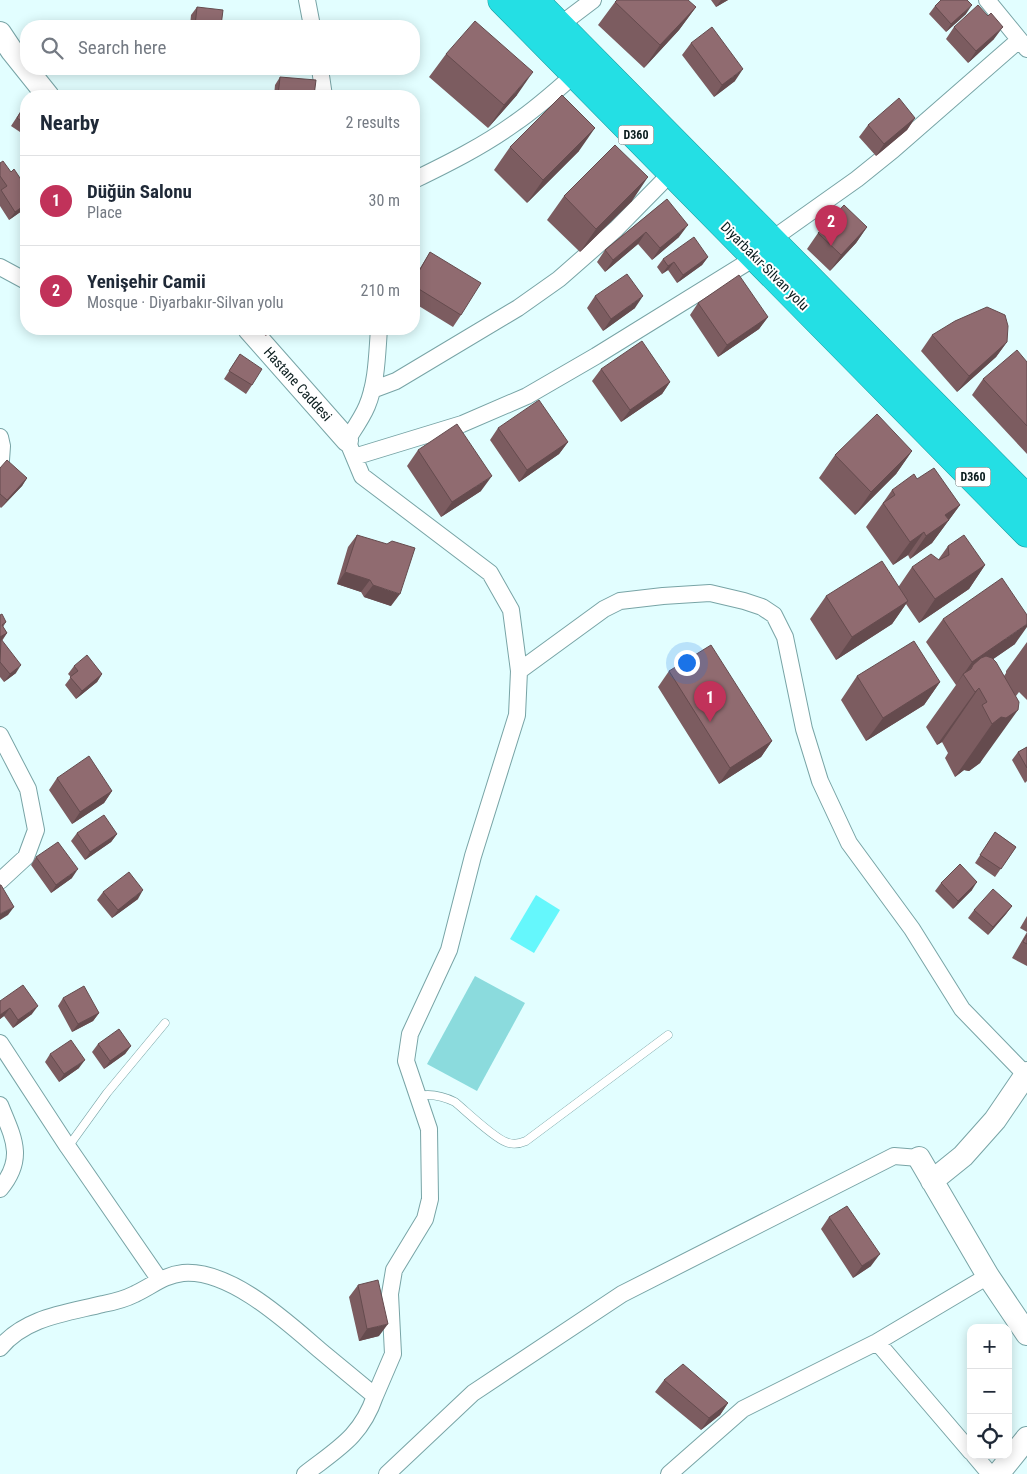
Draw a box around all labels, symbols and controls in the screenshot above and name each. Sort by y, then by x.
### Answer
search box [20,20,420,75]
icon: search [38,34,66,62]
text: Search here [78,36,166,59]
text: Nearby [40,111,99,135]
text: 2 results [345,113,400,132]
road number: D360 [618,126,654,144]
text: Düğün Salonu [87,180,192,203]
text: 1 [52,191,60,210]
text: 30 m [368,191,400,210]
text: Place [87,203,122,222]
pin: 2 [815,205,847,246]
street label: Diyarbakır-Silvan yolu [718,219,812,313]
text: Yenişehir Camii [87,270,206,293]
text: 2 [52,281,60,300]
text: 210 m [361,281,400,300]
text: Mosque · Diyarbakır-Silvan yolu [87,293,284,312]
street label: Hastane Caddesi [261,344,335,424]
road number: D360 [956,468,990,487]
your location [674,650,700,676]
pin: 1 [694,681,726,722]
map controls [967,1324,1012,1459]
button: + [967,1324,1012,1369]
button: − [967,1369,1012,1414]
button: locate [967,1414,1012,1459]

